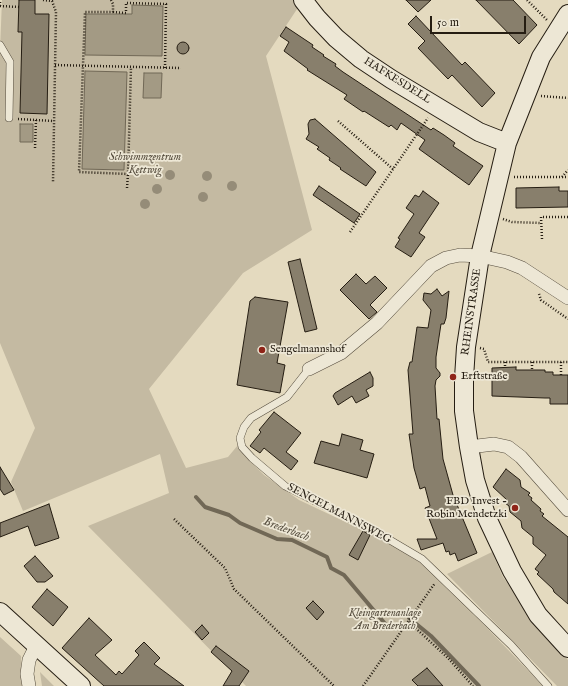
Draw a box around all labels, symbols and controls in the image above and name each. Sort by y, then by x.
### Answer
scale bar [432,8,528,34]
text: 50 m [437,15,459,30]
street label: HAFKESDELL [361,55,433,107]
park label: Schwimmzentrum Kettwig [109,151,181,177]
street label: RHEINSTRASSE [459,268,485,356]
place label: Sengelmannshof [270,343,345,357]
marker: Sengelmannshof [257,345,267,355]
place label: Erftstraße [461,370,508,384]
marker: Erftstraße [448,372,458,382]
street label: SENGELMANNSWEG [285,481,393,547]
place label: FBD Invest - Robin Mendetzki [426,495,507,521]
marker: FBD Invest - Robin Mendetzki [510,503,520,513]
water label: Brederbach [261,515,311,545]
park label: Kleingartenanlage Am Brederbach [349,607,421,633]

